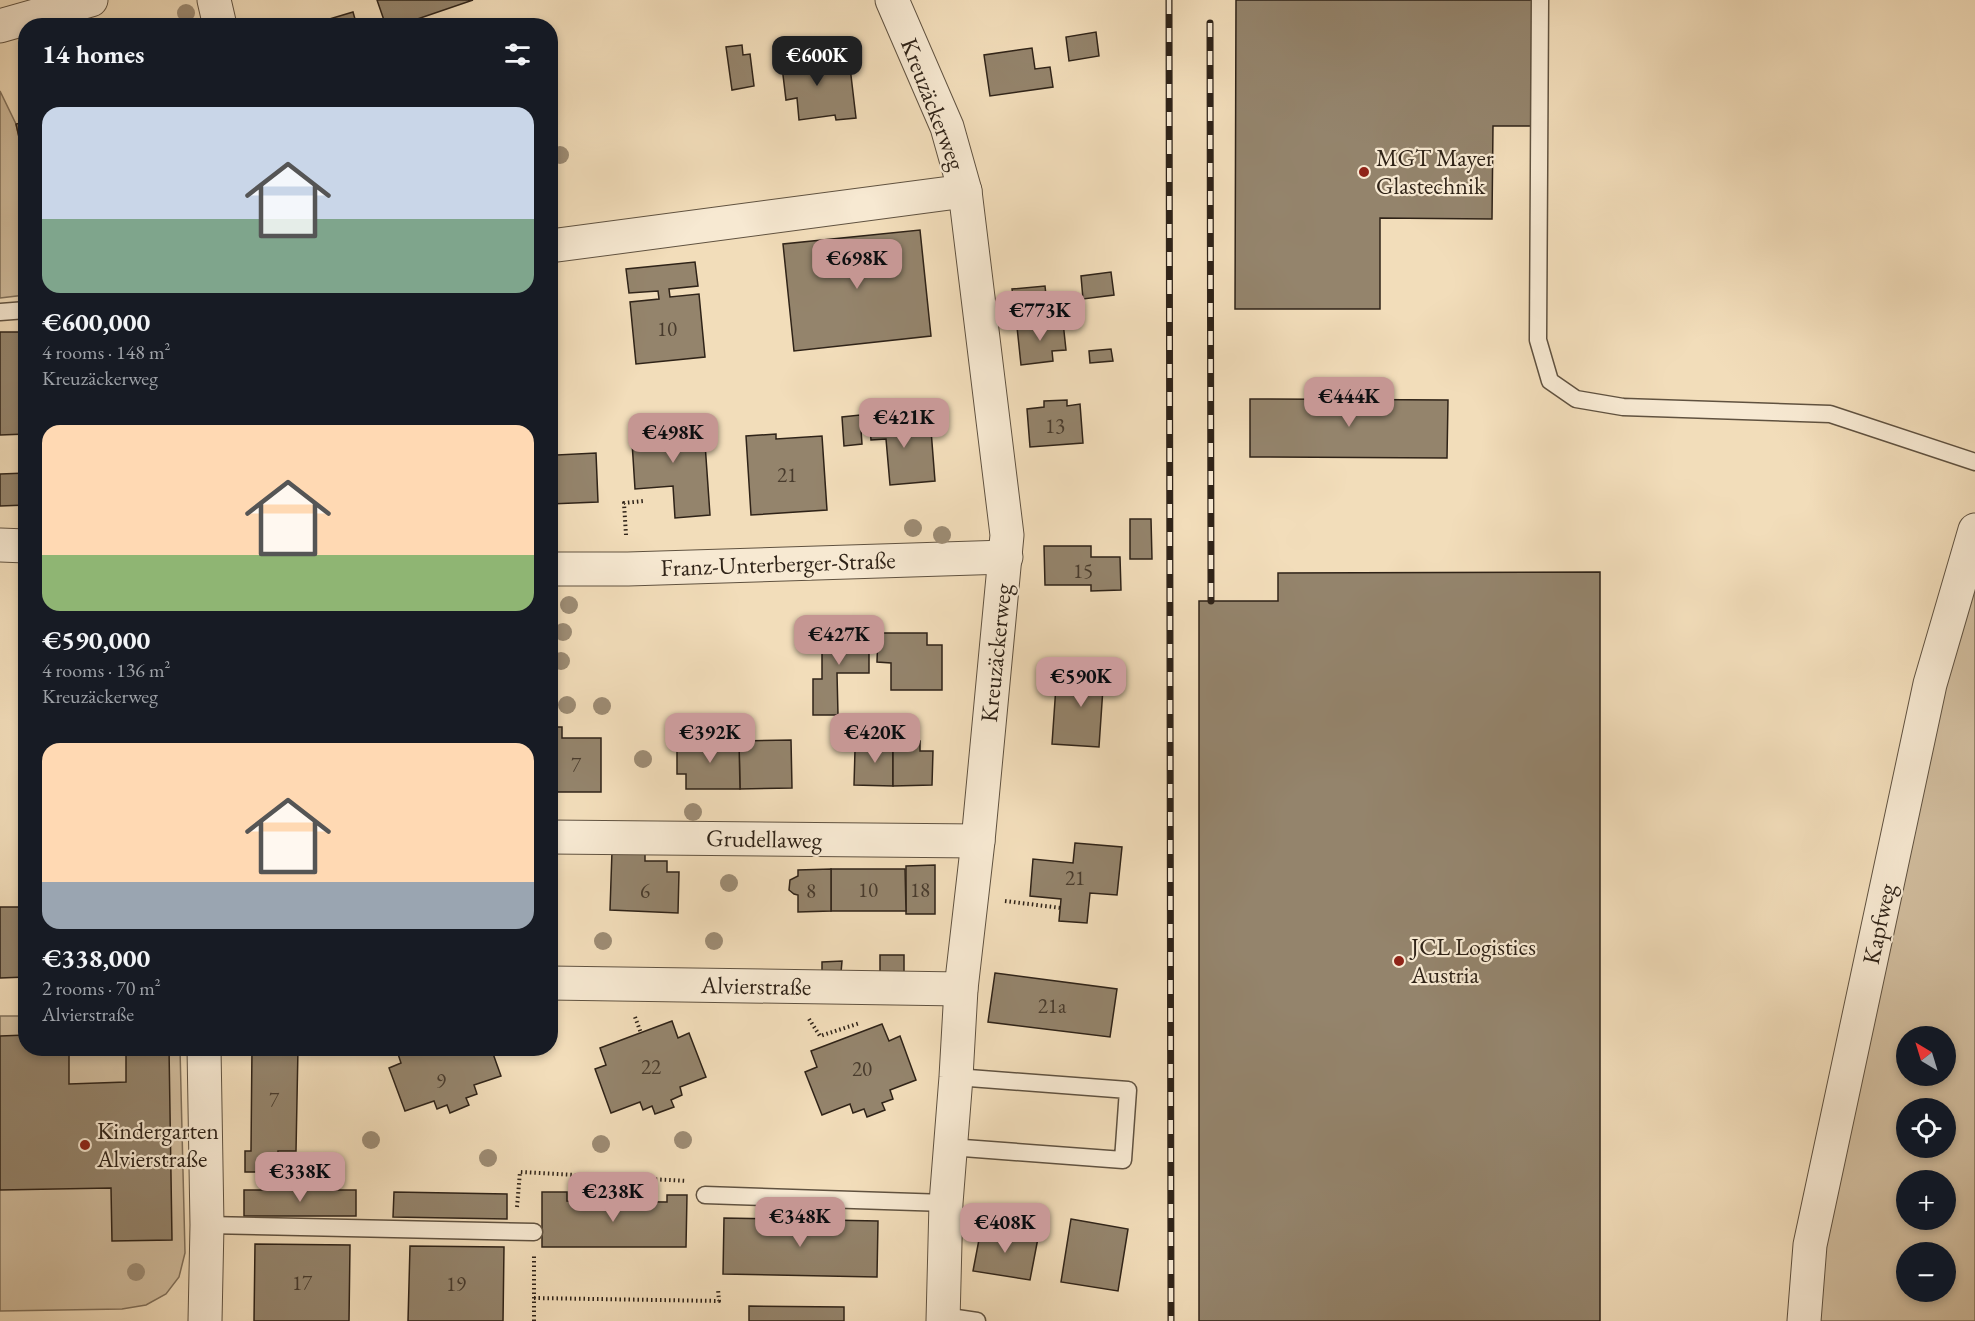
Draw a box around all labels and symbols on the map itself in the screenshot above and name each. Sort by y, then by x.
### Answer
street label: Kreuzäckerweg [894,33,973,175]
pin: €600K [775,36,859,87]
place label: MGT Mayer Glastechnik [1376,142,1494,201]
marker: MGT Mayer Glastechnik [1357,165,1371,179]
pin: €698K [815,239,899,290]
pin: €773K [998,291,1082,342]
house number: 10 [657,315,677,342]
pin: €444K [1307,377,1391,428]
pin: €421K [862,398,946,449]
house number: 13 [1045,412,1065,439]
pin: €498K [631,413,715,464]
house number: 21 [777,461,797,488]
street label: Franz-Unterberger-Straße [660,544,896,583]
house number: 15 [1073,557,1093,584]
street label: Kreuzäckerweg [973,582,1018,724]
pin: €427K [797,615,881,666]
pin: €590K [1039,657,1123,708]
pin: €392K [668,713,752,764]
pin: €420K [833,713,917,764]
house number: 7 [571,751,582,778]
street label: Grudellaweg [706,822,823,855]
house number: 21 [1065,864,1085,891]
house number: 10 [858,876,878,903]
house number: 18 [910,876,930,903]
house number: 6 [640,877,650,904]
house number: 8 [806,877,816,904]
street label: Kapfweg [1855,880,1902,967]
place label: JCL Logistics Austria [1409,931,1536,990]
marker: JCL Logistics Austria [1392,954,1406,968]
street label: Alvierstraße [700,969,812,1002]
house number: 21a [1038,992,1067,1019]
north arrow [1896,1026,1956,1086]
house number: 22 [641,1053,661,1080]
house number: 20 [852,1055,872,1082]
house number: 9 [436,1067,446,1094]
house number: 7 [269,1086,280,1113]
place label: Kindergarten Alvierstraße [96,1115,219,1174]
marker: Kindergarten Alvierstraße [78,1138,92,1152]
pin: €338K [258,1152,342,1203]
pin: €238K [571,1172,655,1223]
pin: €348K [758,1197,842,1248]
pin: €408K [963,1203,1047,1254]
house number: 17 [292,1269,313,1296]
house number: 19 [446,1270,466,1297]

